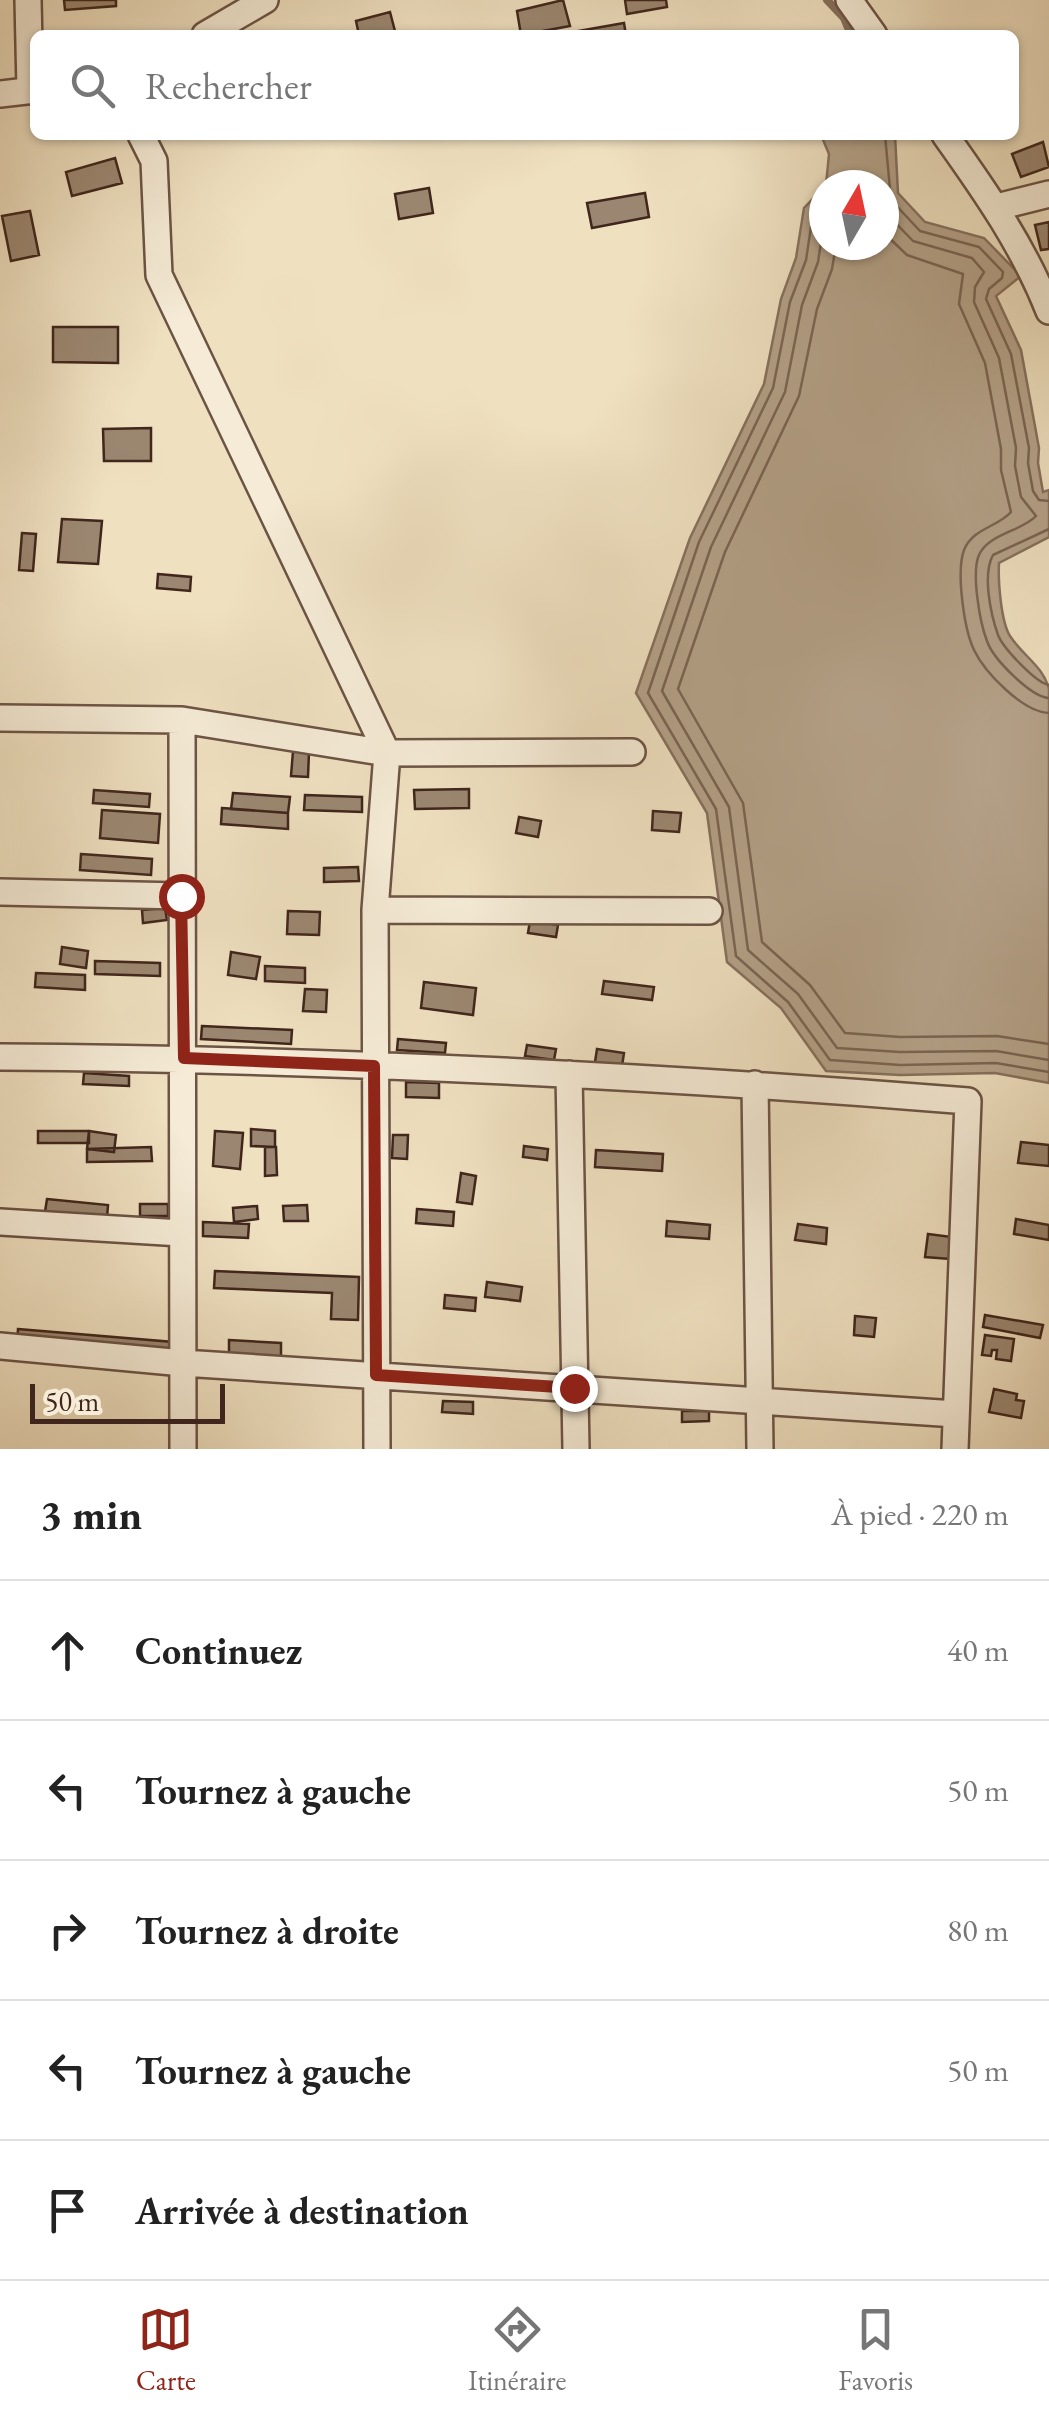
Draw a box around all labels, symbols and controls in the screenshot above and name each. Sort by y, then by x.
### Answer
search box [30,30,1019,140]
icon: search [65,58,120,113]
text: Rechercher [145,61,312,110]
north arrow [809,170,899,260]
route start [159,874,205,920]
route end [552,1366,598,1412]
scale bar [30,1379,225,1424]
text: 50 m [45,1383,99,1419]
text: 3 min [40,1487,142,1542]
text: À pied · 220 m [831,1493,1009,1535]
icon: ahead [40,1623,95,1678]
text: Continuez [135,1626,302,1675]
text: 40 m [947,1629,1009,1671]
icon: left [40,1763,95,1818]
text: Tournez à gauche [135,1766,411,1815]
text: 50 m [947,1769,1009,1811]
icon: right [40,1903,95,1958]
text: Tournez à droite [135,1906,399,1955]
text: 80 m [947,1909,1009,1951]
icon: left [40,2043,95,2098]
text: Tournez à gauche [135,2046,411,2095]
text: 50 m [947,2049,1009,2091]
icon: arrive [40,2183,95,2238]
text: Arrivée à destination [135,2186,469,2235]
tab: Carte [136,2302,196,2398]
tab: Itinéraire [468,2302,566,2398]
tab: Favoris [838,2302,913,2398]

